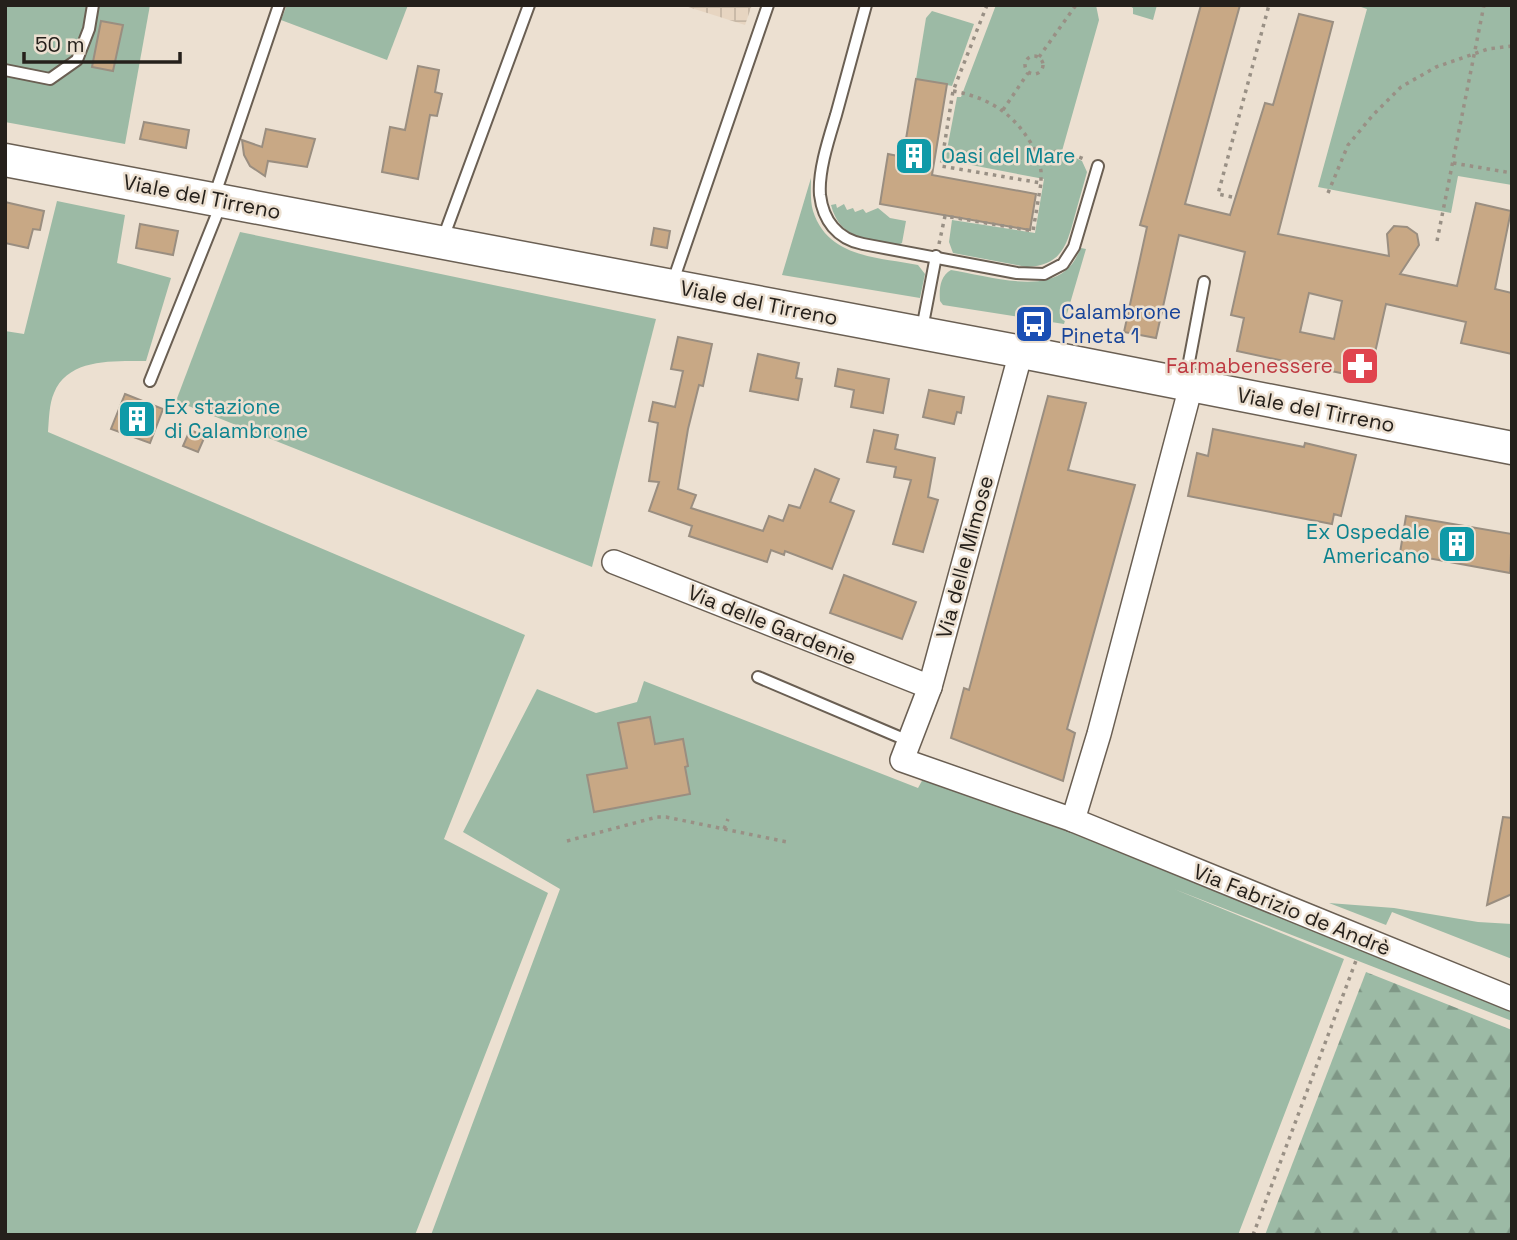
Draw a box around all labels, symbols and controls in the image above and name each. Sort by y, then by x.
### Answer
scale bar [24,21,180,65]
text: 50 m [35,31,85,58]
building icon: Oasi del Mare [893,135,935,177]
place label: Oasi del Mare [941,142,1075,169]
street label: Viale del Tirreno [121,168,283,225]
street label: Viale del Tirreno [678,274,840,331]
place label: Calambrone Pineta 1 [1061,298,1181,349]
bus stop icon: Calambrone Pineta 1 [1013,303,1055,345]
pharmacy icon: Farmabenessere [1339,345,1381,387]
place label: Farmabenessere [1166,352,1333,379]
street label: Viale del Tirreno [1235,381,1397,438]
place label: Ex stazione di Calambrone [164,393,308,444]
building icon: Ex stazione di Calambrone [116,398,158,440]
street label: Via delle Mimose [930,472,999,641]
place label: Ex Ospedale Americano [1306,518,1430,569]
building icon: Ex Ospedale Americano [1436,523,1478,565]
street label: Via delle Gardenie [684,578,860,671]
street label: Via Fabrizio de Andrè [1190,858,1395,961]

